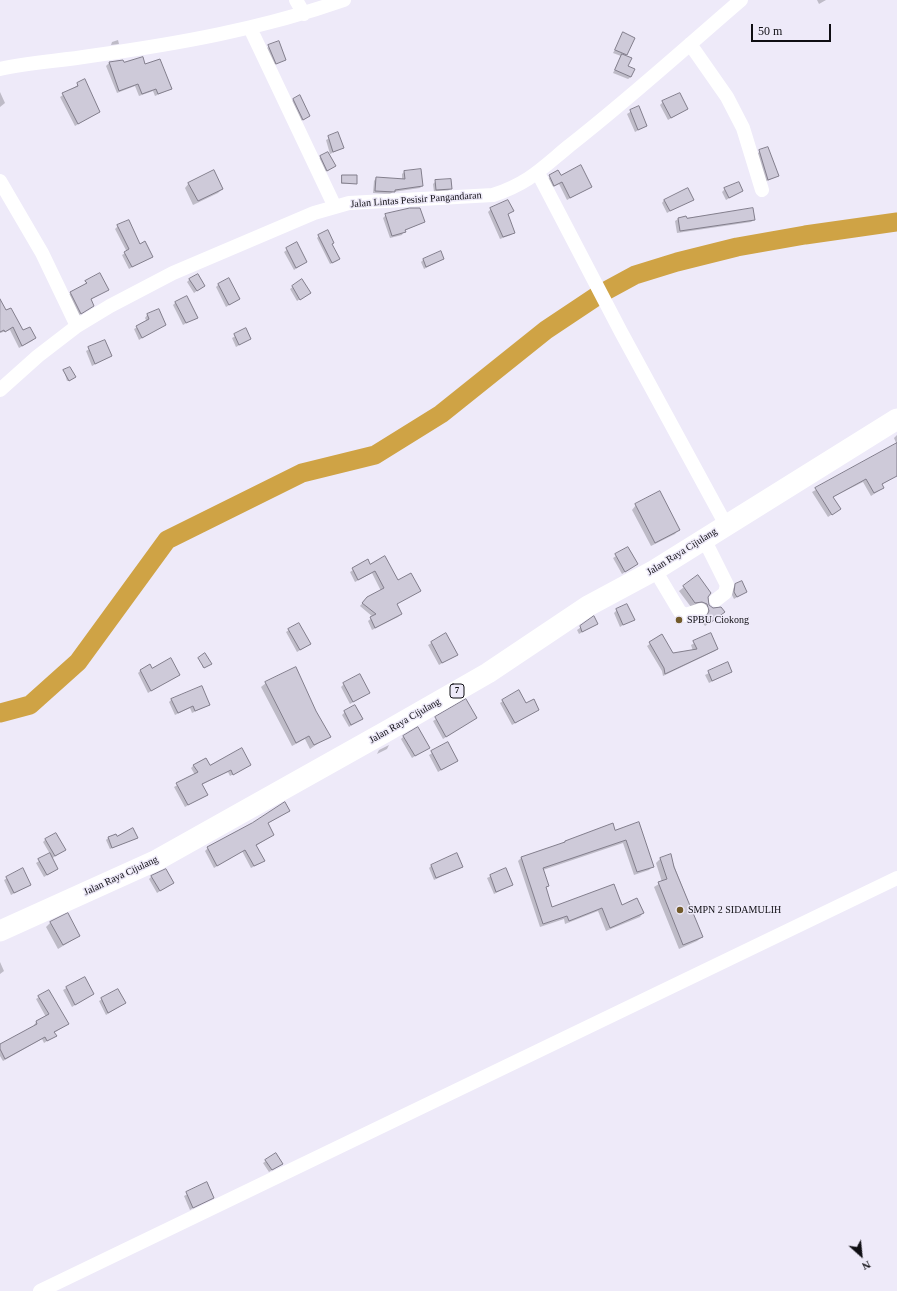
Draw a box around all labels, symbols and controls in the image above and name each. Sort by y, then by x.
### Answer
scale bar [753,16,833,42]
text: 50 m [758,24,782,38]
street label: Jalan Lintas Pesisir Pangandaran [350,189,482,211]
street label: Jalan Raya Cijulang [645,526,719,578]
place label: SPBU Ciokong [687,614,749,626]
marker: SPBU Ciokong [674,615,684,625]
road number: 7 [450,684,464,698]
street label: Jalan Raya Cijulang [367,696,443,746]
street label: Jalan Raya Cijulang [82,854,160,898]
place label: SMPN 2 SIDAMULIH [688,904,781,916]
marker: SMPN 2 SIDAMULIH [675,905,685,915]
north arrow [841,1235,881,1275]
text: N [860,1259,873,1273]

